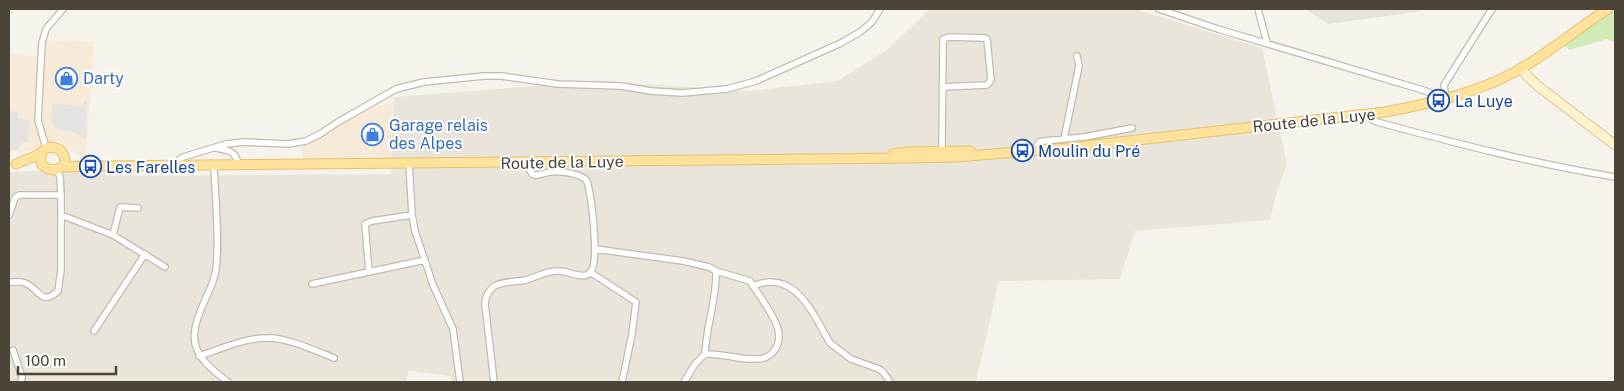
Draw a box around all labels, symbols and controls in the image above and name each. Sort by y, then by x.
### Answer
shop icon: Darty [55,66,79,90]
place label: Darty [83,69,124,88]
bus stop icon: La Luye [1427,89,1451,113]
place label: La Luye [1455,92,1513,111]
street label: Route de la Luye [1252,105,1376,136]
place label: Garage relais des Alpes [389,116,488,153]
shop icon: Garage relais des Alpes [361,122,385,146]
bus stop icon: Moulin du Pré [1010,139,1034,163]
place label: Moulin du Pré [1038,142,1140,161]
street label: Route de la Luye [500,152,624,173]
bus stop icon: Les Farelles [78,155,102,179]
place label: Les Farelles [106,158,195,177]
scale bar [18,344,115,376]
text: 100 m [25,352,66,369]

